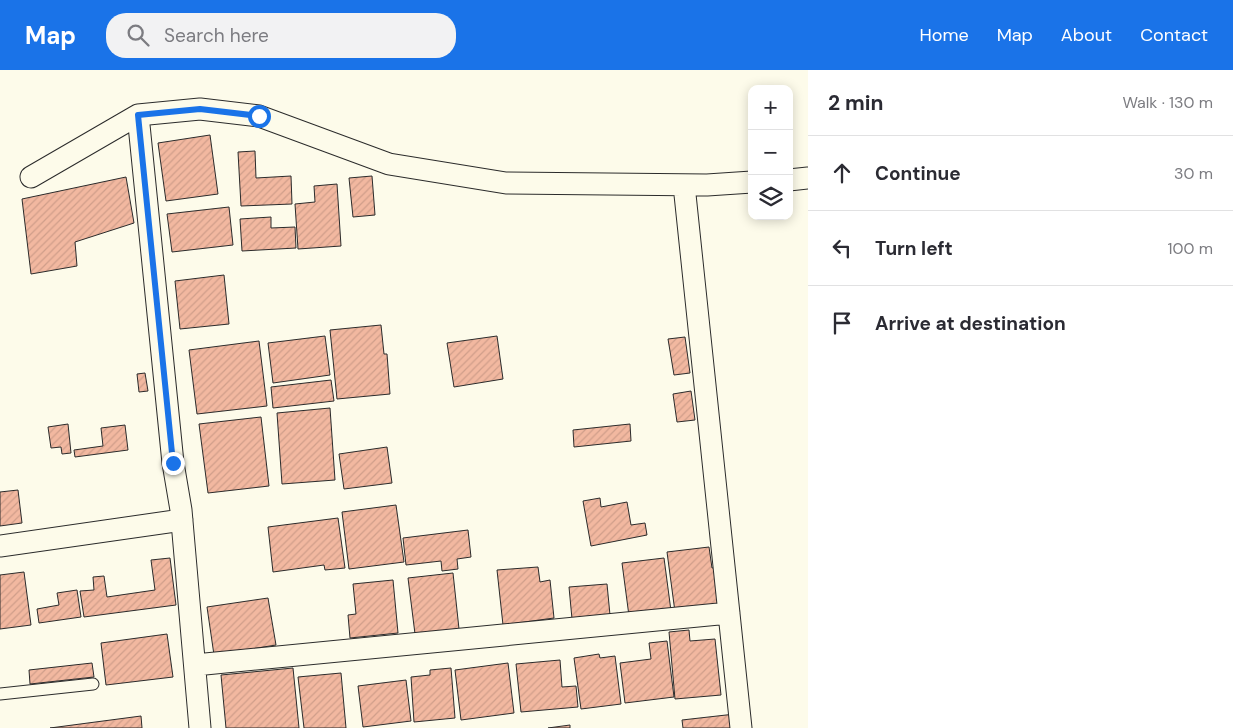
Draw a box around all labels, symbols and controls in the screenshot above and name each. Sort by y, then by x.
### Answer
search box [106,13,456,58]
text: Map [25,20,76,51]
icon: search [124,21,152,49]
text: Search here [164,23,269,48]
text: Home [919,23,969,47]
text: Map [997,23,1033,47]
text: About [1061,23,1112,47]
text: Contact [1140,23,1208,47]
map controls [748,85,793,220]
button: + [748,85,793,130]
text: 2 min [828,89,884,117]
text: Walk · 130 m [1122,92,1213,113]
route start [248,105,271,128]
button: − [748,130,793,175]
icon: ahead [828,159,856,187]
text: Continue [875,161,961,186]
text: 30 m [1174,163,1213,184]
button: layers [748,175,793,220]
icon: left [828,234,856,262]
text: Turn left [875,236,953,261]
text: 100 m [1168,238,1213,259]
icon: arrive [828,309,856,337]
text: Arrive at destination [875,311,1066,336]
route end [162,452,185,475]

